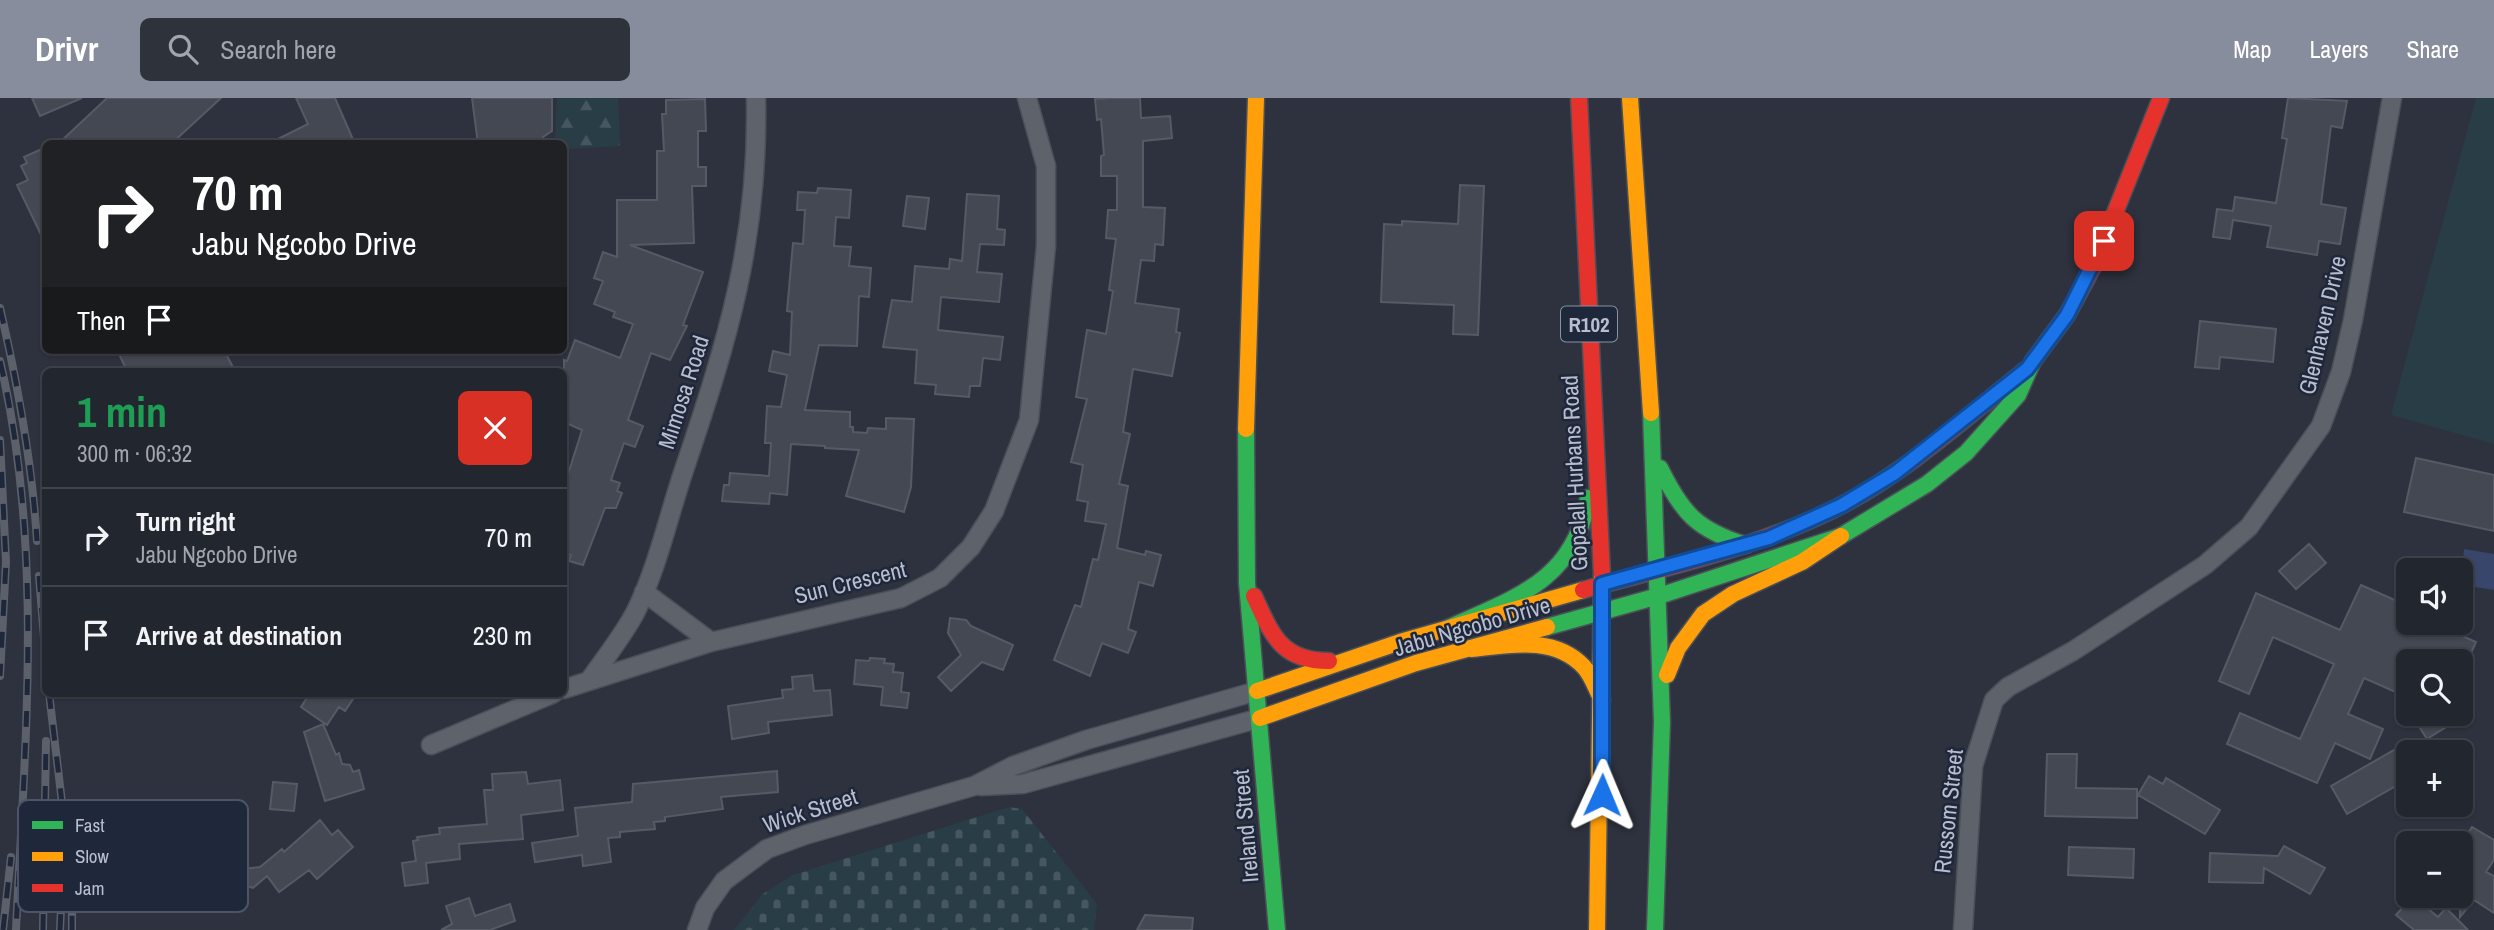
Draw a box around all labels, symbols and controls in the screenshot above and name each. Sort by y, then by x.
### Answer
search box [140,18,630,81]
text: Drivr [35,27,98,71]
icon: search [164,30,202,68]
text: Search here [220,32,336,67]
text: Map [2233,33,2271,65]
text: Layers [2309,33,2368,65]
text: Share [2406,33,2459,65]
text: 70 m [192,159,284,225]
icon: right [77,168,168,259]
pin [2074,211,2134,271]
text: Jabu Ngcobo Drive [192,222,417,265]
icon: arrive [2085,222,2123,260]
street label: Glenhaven Drive [2291,253,2353,397]
icon: arrive [140,301,178,339]
text: Then [77,303,126,338]
road number: R102 [1561,306,1617,342]
street label: Mimosa Road [650,331,716,453]
street label: Gopalall Hurbans Road [1553,374,1595,572]
text: 1 min [77,384,167,440]
button: close [458,391,532,465]
text: 300 m · 06:32 [77,438,192,469]
text: Turn right [136,504,235,539]
icon: right [77,518,115,556]
text: 70 m [485,520,532,555]
text: Jabu Ngcobo Drive [136,539,297,570]
street label: Sun Crescent [791,553,909,611]
map controls [2396,558,2473,908]
button: sound [2396,558,2473,635]
street label: Jabu Ngcobo Drive [1390,589,1554,663]
icon: arrive [77,616,115,654]
text: Arrive at destination [136,618,342,653]
text: 230 m [473,618,532,653]
button: search [2396,649,2473,726]
button: + [2396,740,2473,817]
street label: Russom Street [1926,747,1970,875]
position arrow [1565,758,1639,832]
street label: Ireland Street [1225,768,1265,884]
street label: Wick Street [759,780,861,840]
legend [18,800,248,912]
text: Fast [75,812,105,838]
button: − [2396,831,2473,908]
text: Slow [75,843,110,869]
text: Jam [75,875,104,901]

